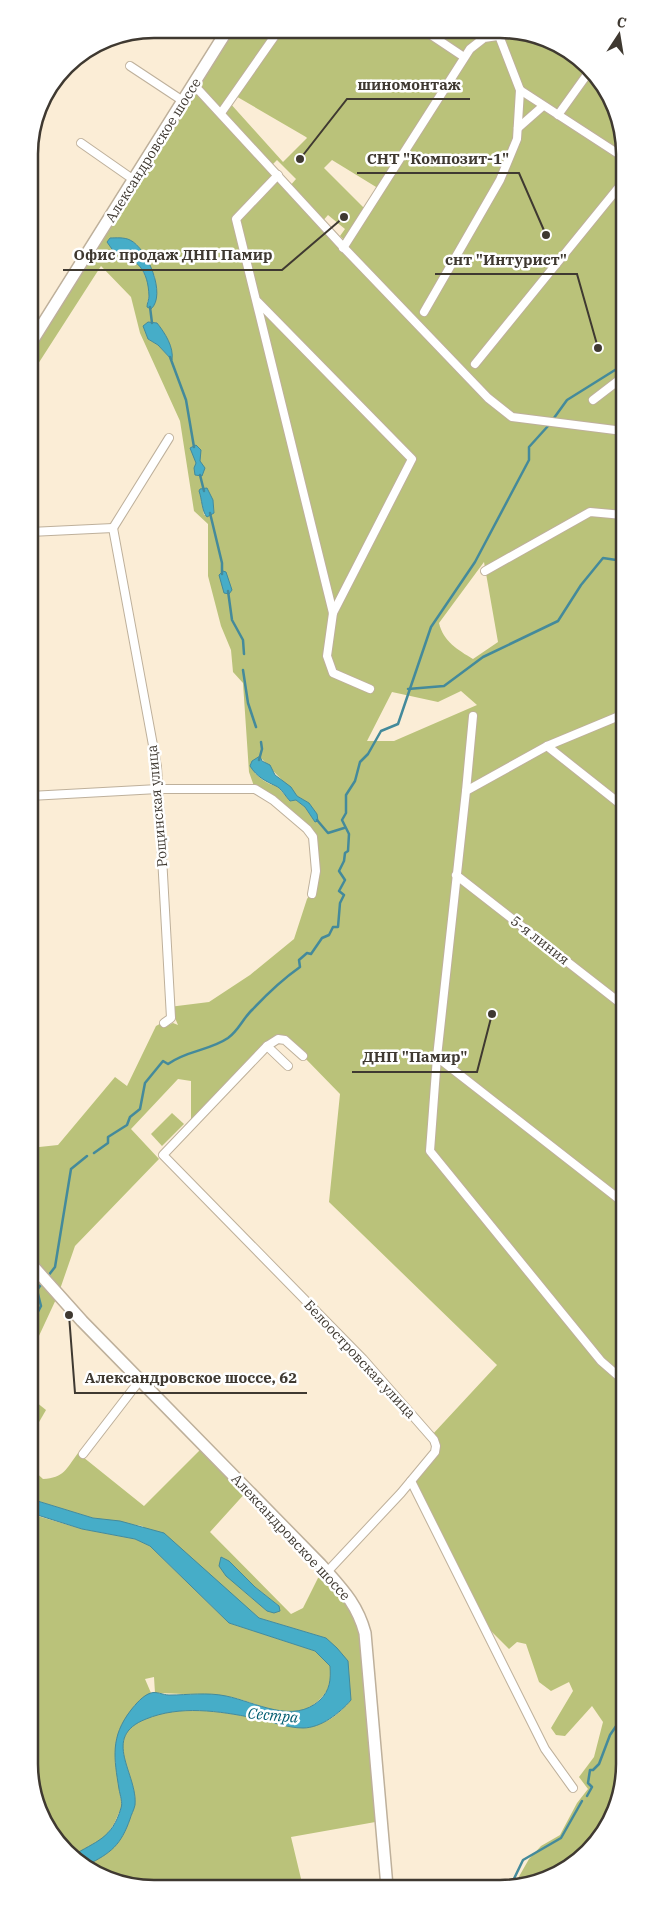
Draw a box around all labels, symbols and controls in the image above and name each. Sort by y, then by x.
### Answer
north arrow [594,10,644,60]
text: С [615,13,628,32]
callout: шиномонтаж [347,69,470,99]
street label: Александровское шоссе [101,74,205,226]
text: шиномонтаж [357,75,461,94]
callout: СНТ "Композит-1" [357,143,519,173]
text: СНТ "Композит-1" [367,149,509,168]
callout: Офис продаж ДНП Памир [63,240,282,270]
callout: снт "Интурист" [435,244,577,274]
text: Офис продаж ДНП Памир [74,245,272,264]
text: снт "Интурист" [445,250,567,269]
street label: Рощинская улица [143,744,171,868]
street label: 5-я линия [507,911,573,969]
callout: ДНП "Памир" [352,1042,477,1072]
text: ДНП "Памир" [363,1047,467,1066]
street label: Белоостровская улица [300,1296,420,1422]
callout: Александровское шоссе, 62 [75,1363,307,1393]
text: Александровское шоссе, 62 [85,1368,297,1387]
street label: Александровское шоссе [228,1470,354,1604]
water label: Сестра [247,1703,300,1727]

